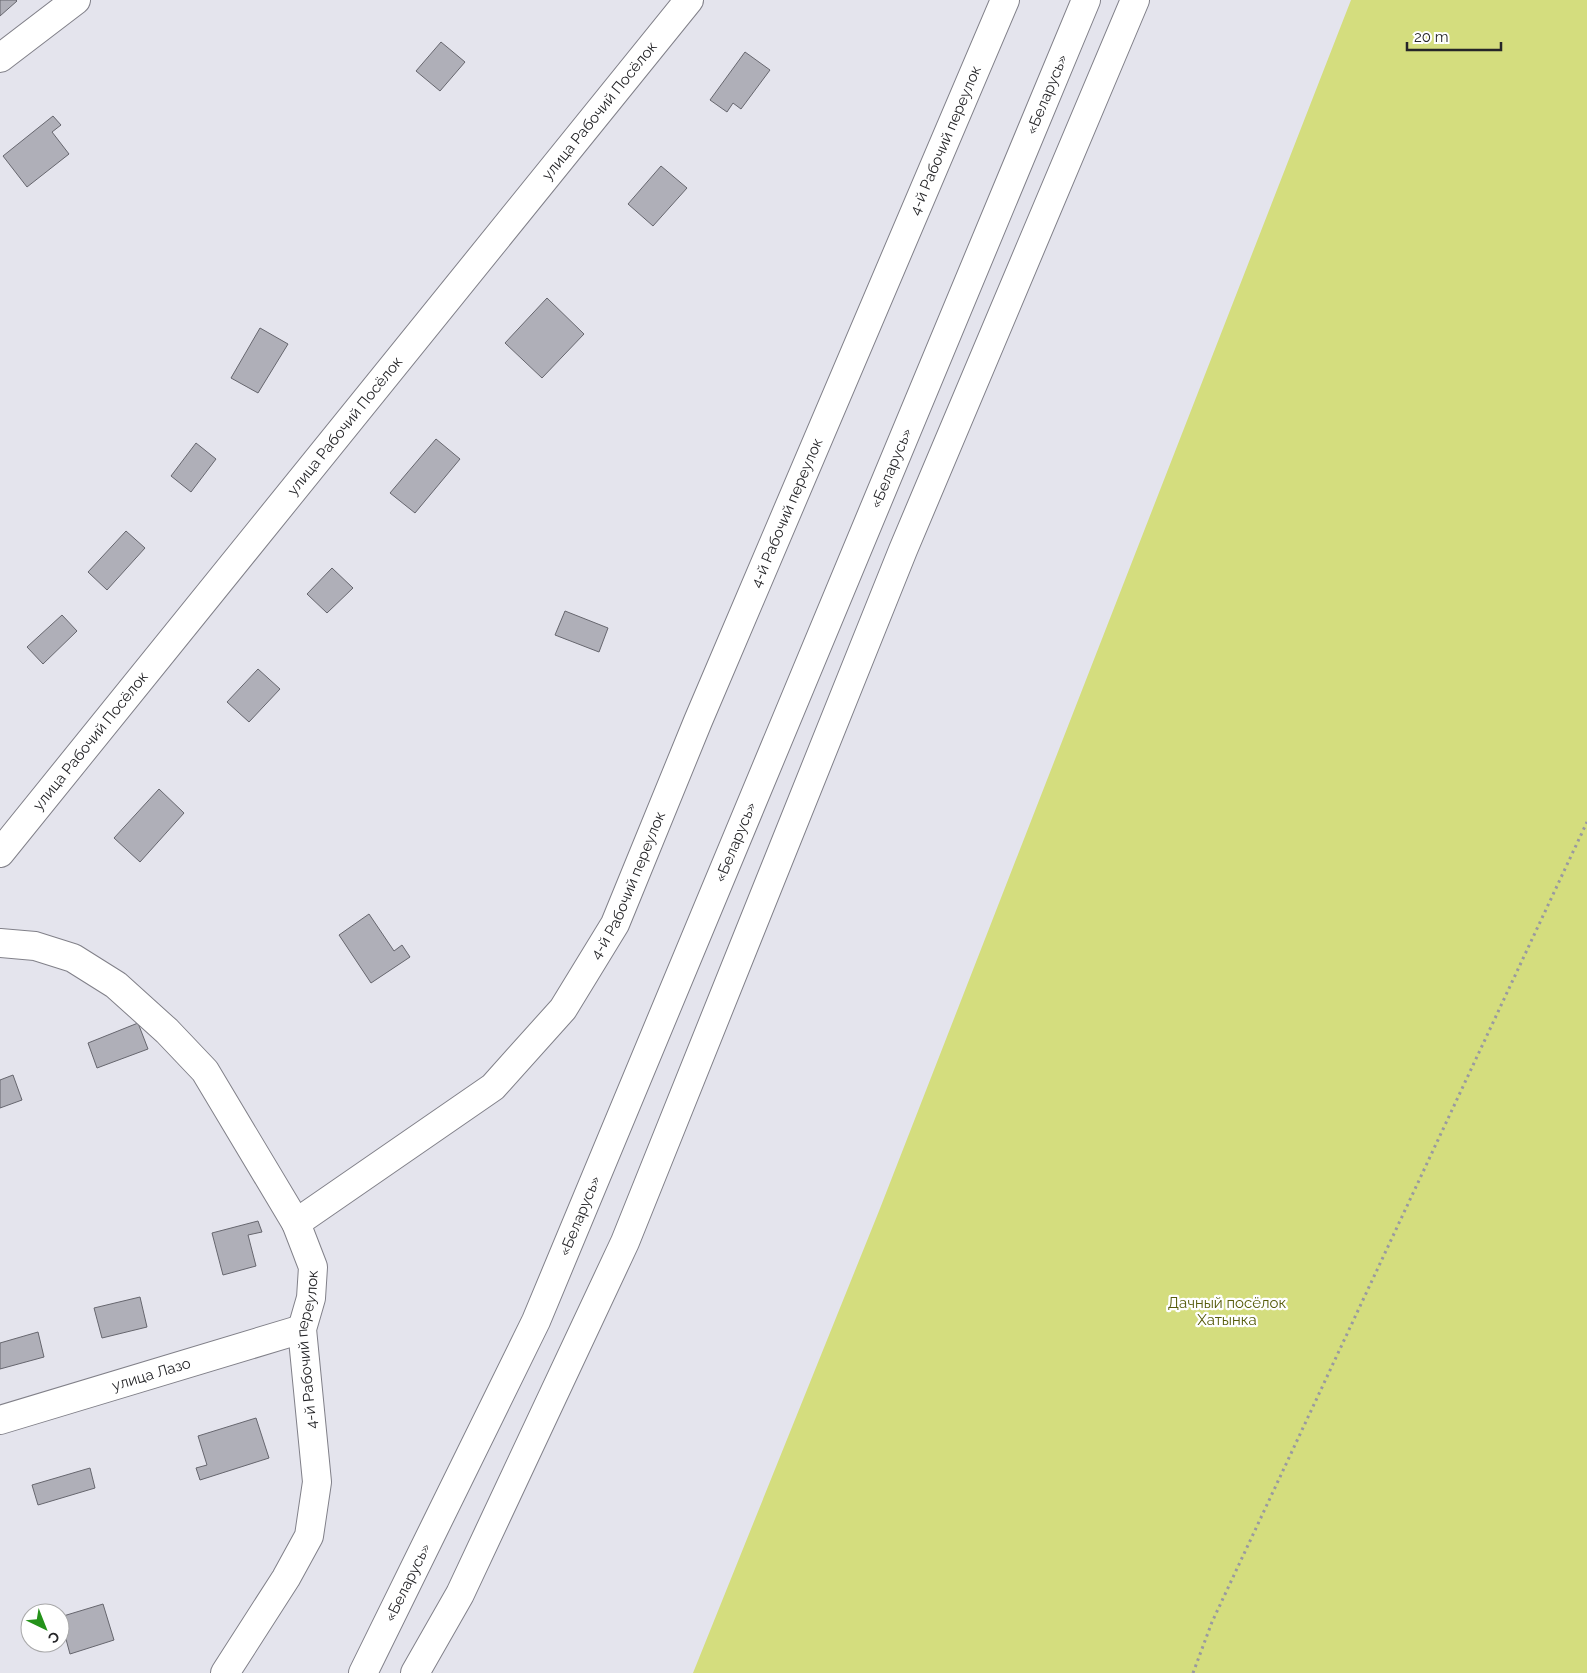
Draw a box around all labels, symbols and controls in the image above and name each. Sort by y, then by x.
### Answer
scale bar [1407,20,1501,52]
text: 20 m [1414,28,1449,46]
street label: улица Рабочий Посёлок [538,38,661,184]
street label: «Беларусь» [1022,52,1071,137]
street label: 4-й Рабочий переулок [906,63,985,218]
street label: улица Рабочий Посёлок [284,353,406,499]
street label: «Беларусь» [866,425,916,511]
street label: 4-й Рабочий переулок [747,435,826,590]
street label: улица Рабочий Посёлок [29,668,152,814]
street label: «Беларусь» [711,799,760,885]
street label: 4-й Рабочий переулок [587,808,669,963]
street label: «Беларусь» [555,1173,604,1259]
street label: 4-й Рабочий переулок [293,1269,322,1430]
park label: Дачный посёлок Хатынка [1168,1294,1286,1329]
street label: улица Лазо [110,1354,193,1395]
street label: «Беларусь» [381,1540,434,1624]
north arrow [20,1603,70,1653]
text: С [45,1628,63,1647]

